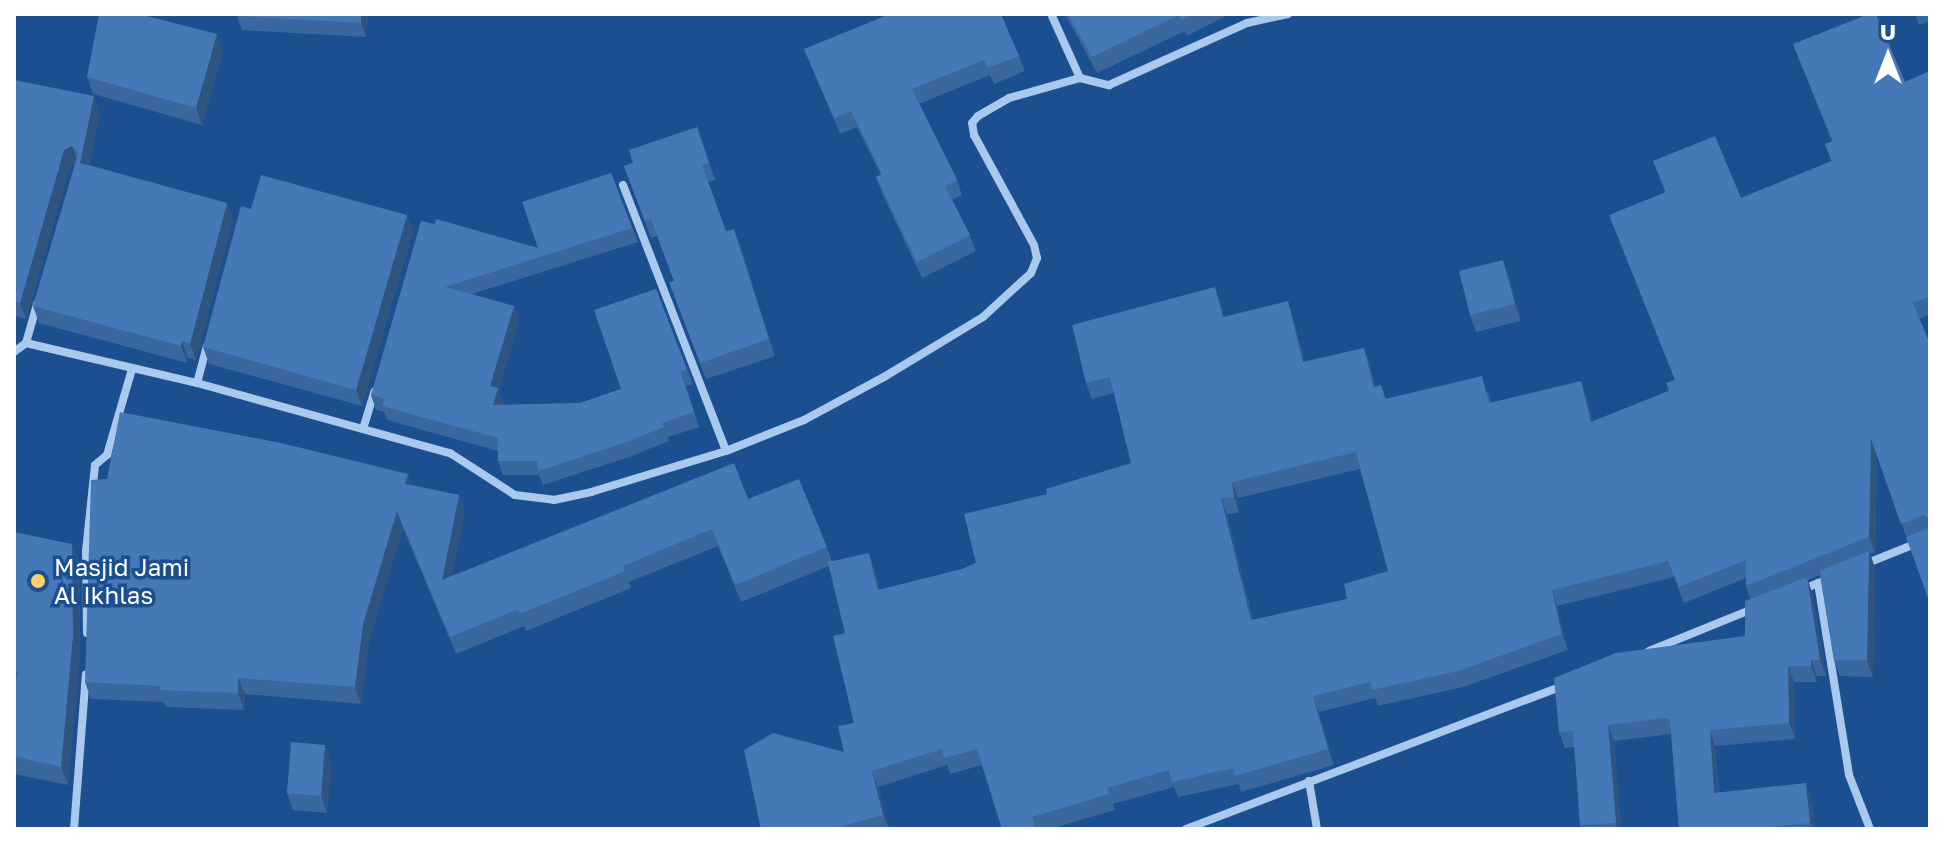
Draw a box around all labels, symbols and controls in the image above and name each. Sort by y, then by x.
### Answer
north arrow [1848,16,1928,96]
text: U [1880,18,1896,45]
place label: Masjid Jami Al Ikhlas [54,553,189,609]
marker: Masjid Jami Al Ikhlas [29,572,47,590]

